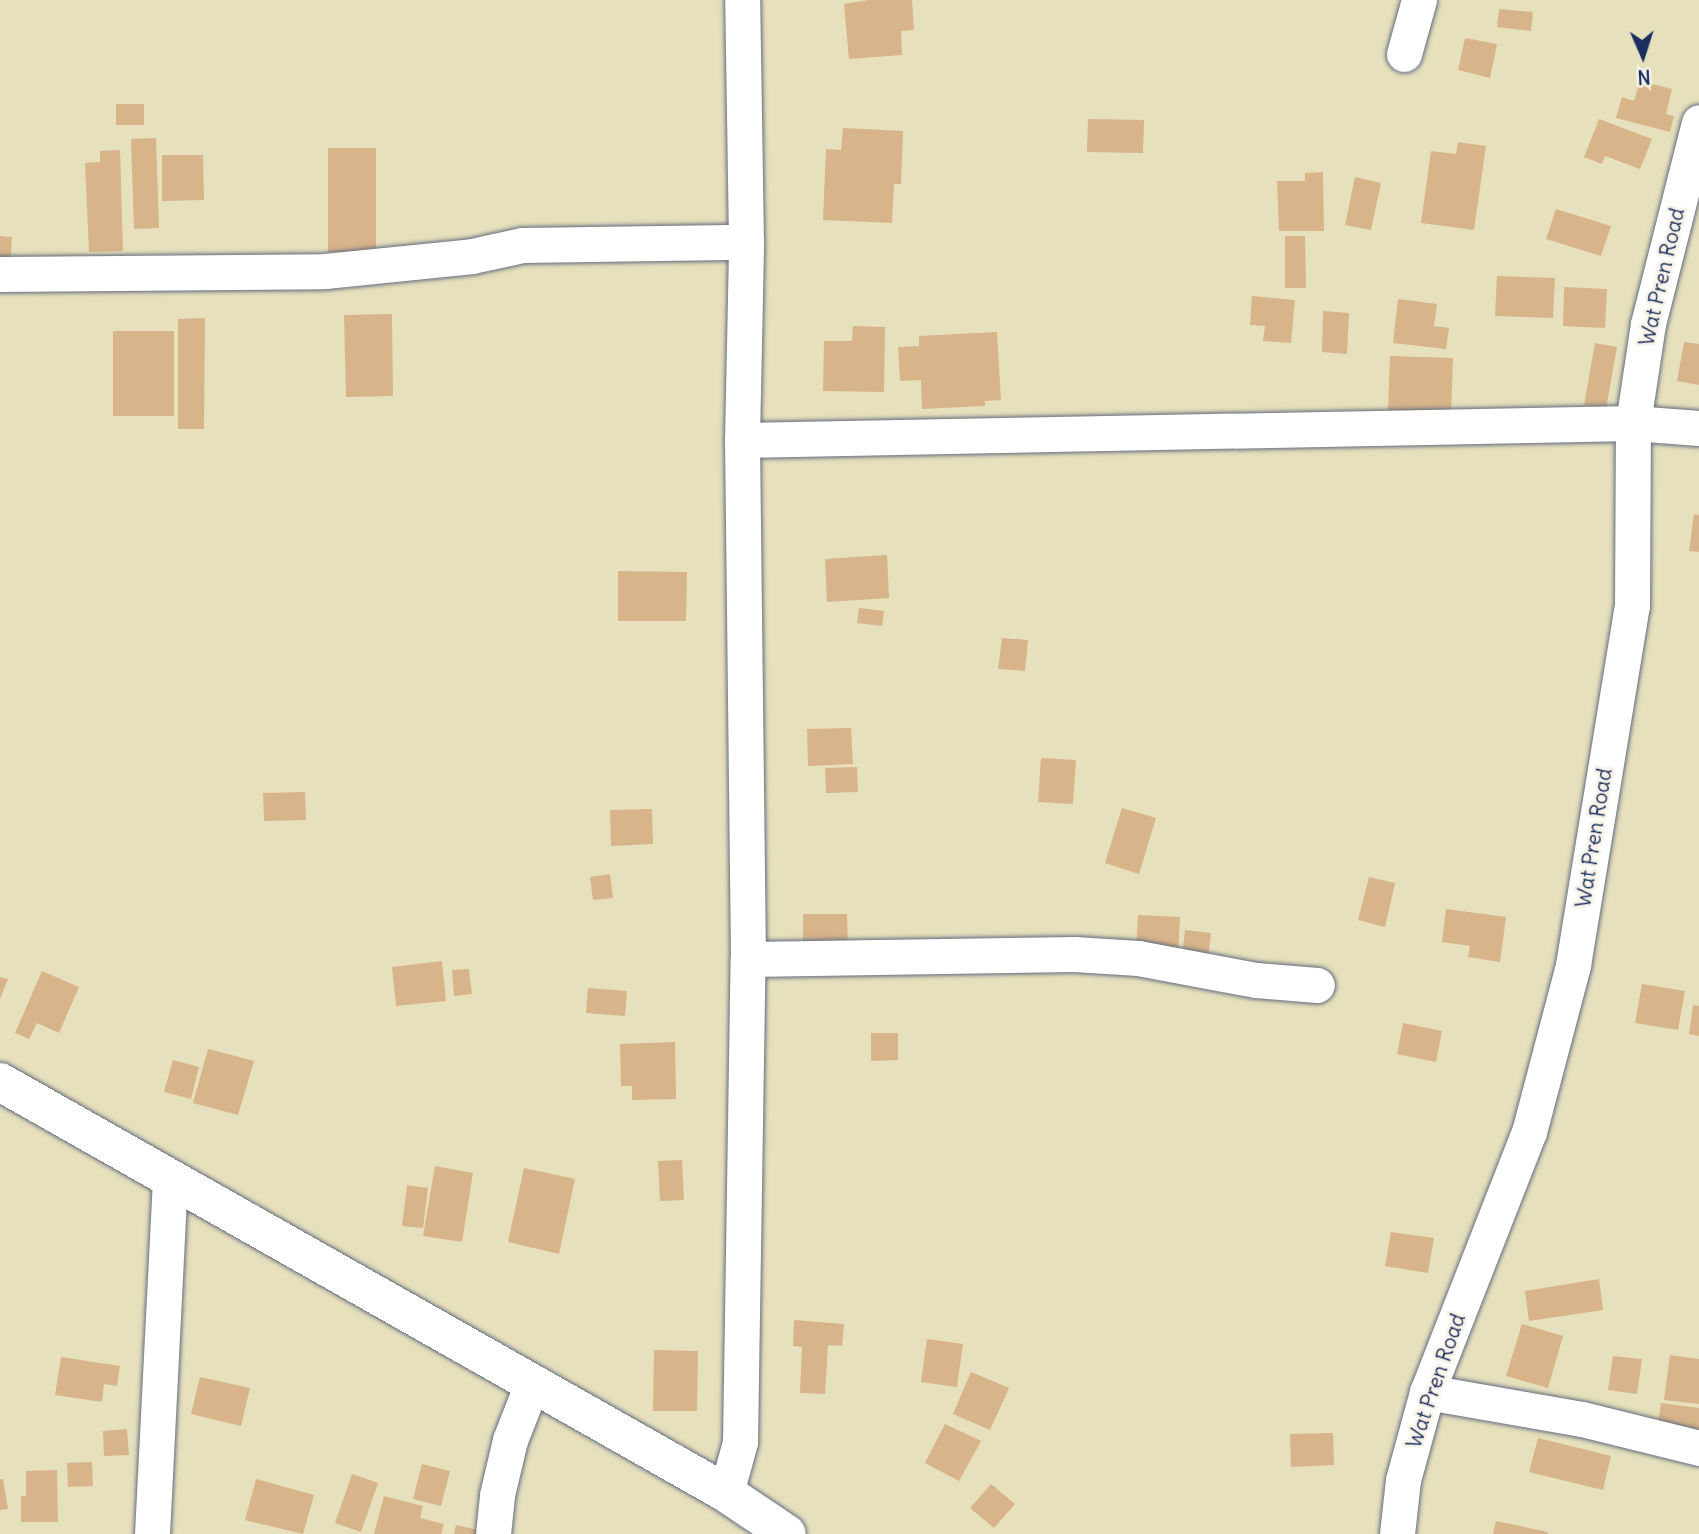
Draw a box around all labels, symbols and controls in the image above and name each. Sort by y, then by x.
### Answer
north arrow [1608,21,1678,91]
text: N [1637,65,1651,89]
street label: Wat Pren Road [1634,206,1690,348]
street label: Wat Pren Road [1571,767,1617,909]
street label: Wat Pren Road [1401,1310,1471,1452]

